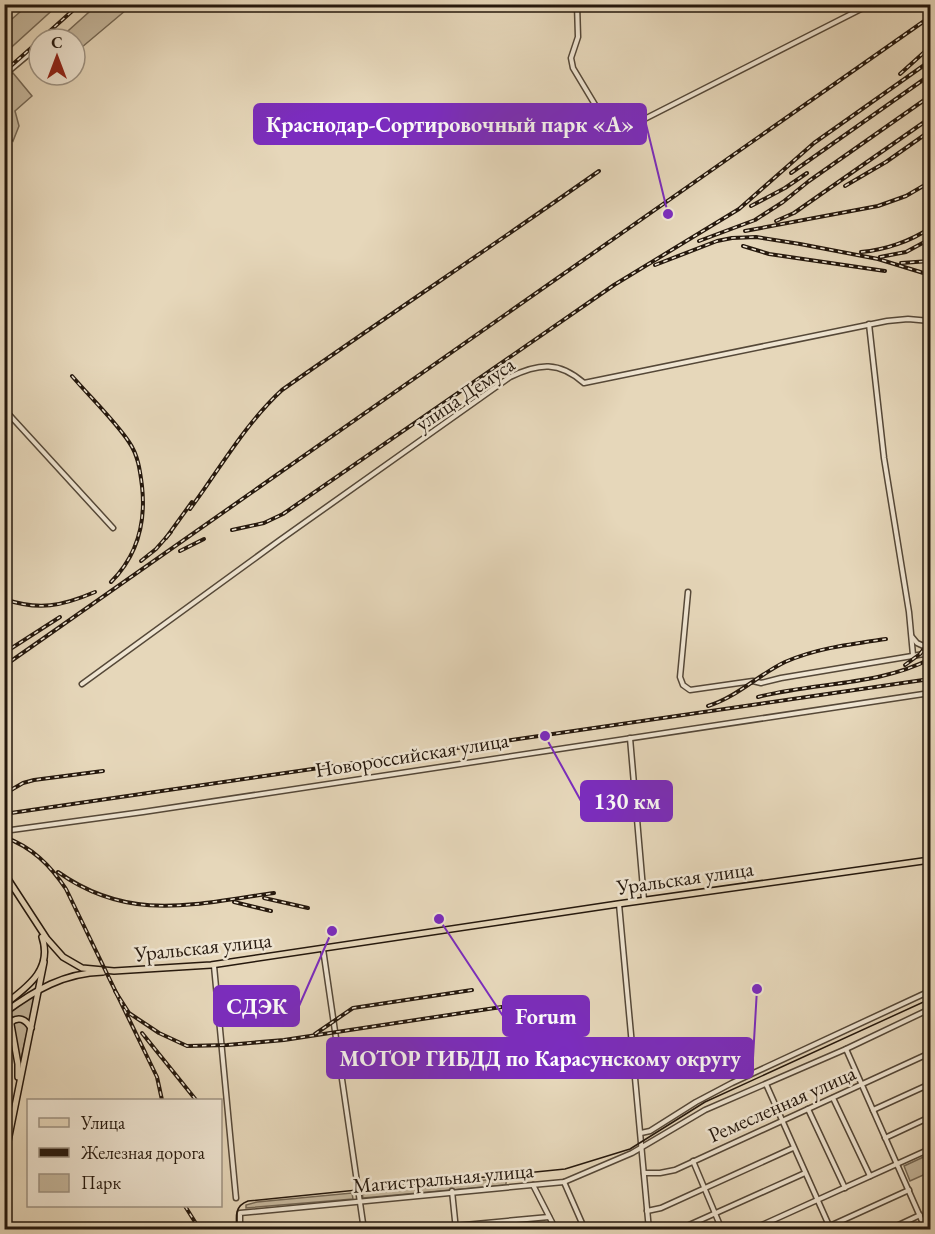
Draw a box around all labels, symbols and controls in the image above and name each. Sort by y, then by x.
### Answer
north arrow [27,27,87,87]
text: С [51,32,63,53]
callout: Краснодар-Сортировочный парк «А» [254,104,646,144]
text: Краснодар-Сортировочный парк «А» [266,110,634,139]
street label: улица Демуса [410,350,520,437]
street label: Новороссийская улица [313,726,511,783]
callout: 130 км [581,781,672,821]
text: 130 км [593,787,661,816]
street label: Уральская улица [614,854,756,901]
street label: Уральская улица [132,926,274,967]
callout: СДЭК [214,986,299,1026]
text: СДЭК [226,992,288,1021]
callout: Forum [503,996,589,1036]
text: Forum [515,1002,577,1031]
callout: МОТОР ГИБДД по Карасунскому округу [327,1038,753,1078]
text: МОТОР ГИБДД по Карасунскому округу [339,1044,741,1073]
street label: Ремесленная улица [704,1059,860,1148]
legend [27,1099,222,1207]
text: Улица [80,1111,126,1134]
text: Железная дорога [80,1141,206,1164]
street label: Магистральная улица [351,1156,535,1199]
text: Парк [81,1171,121,1194]

